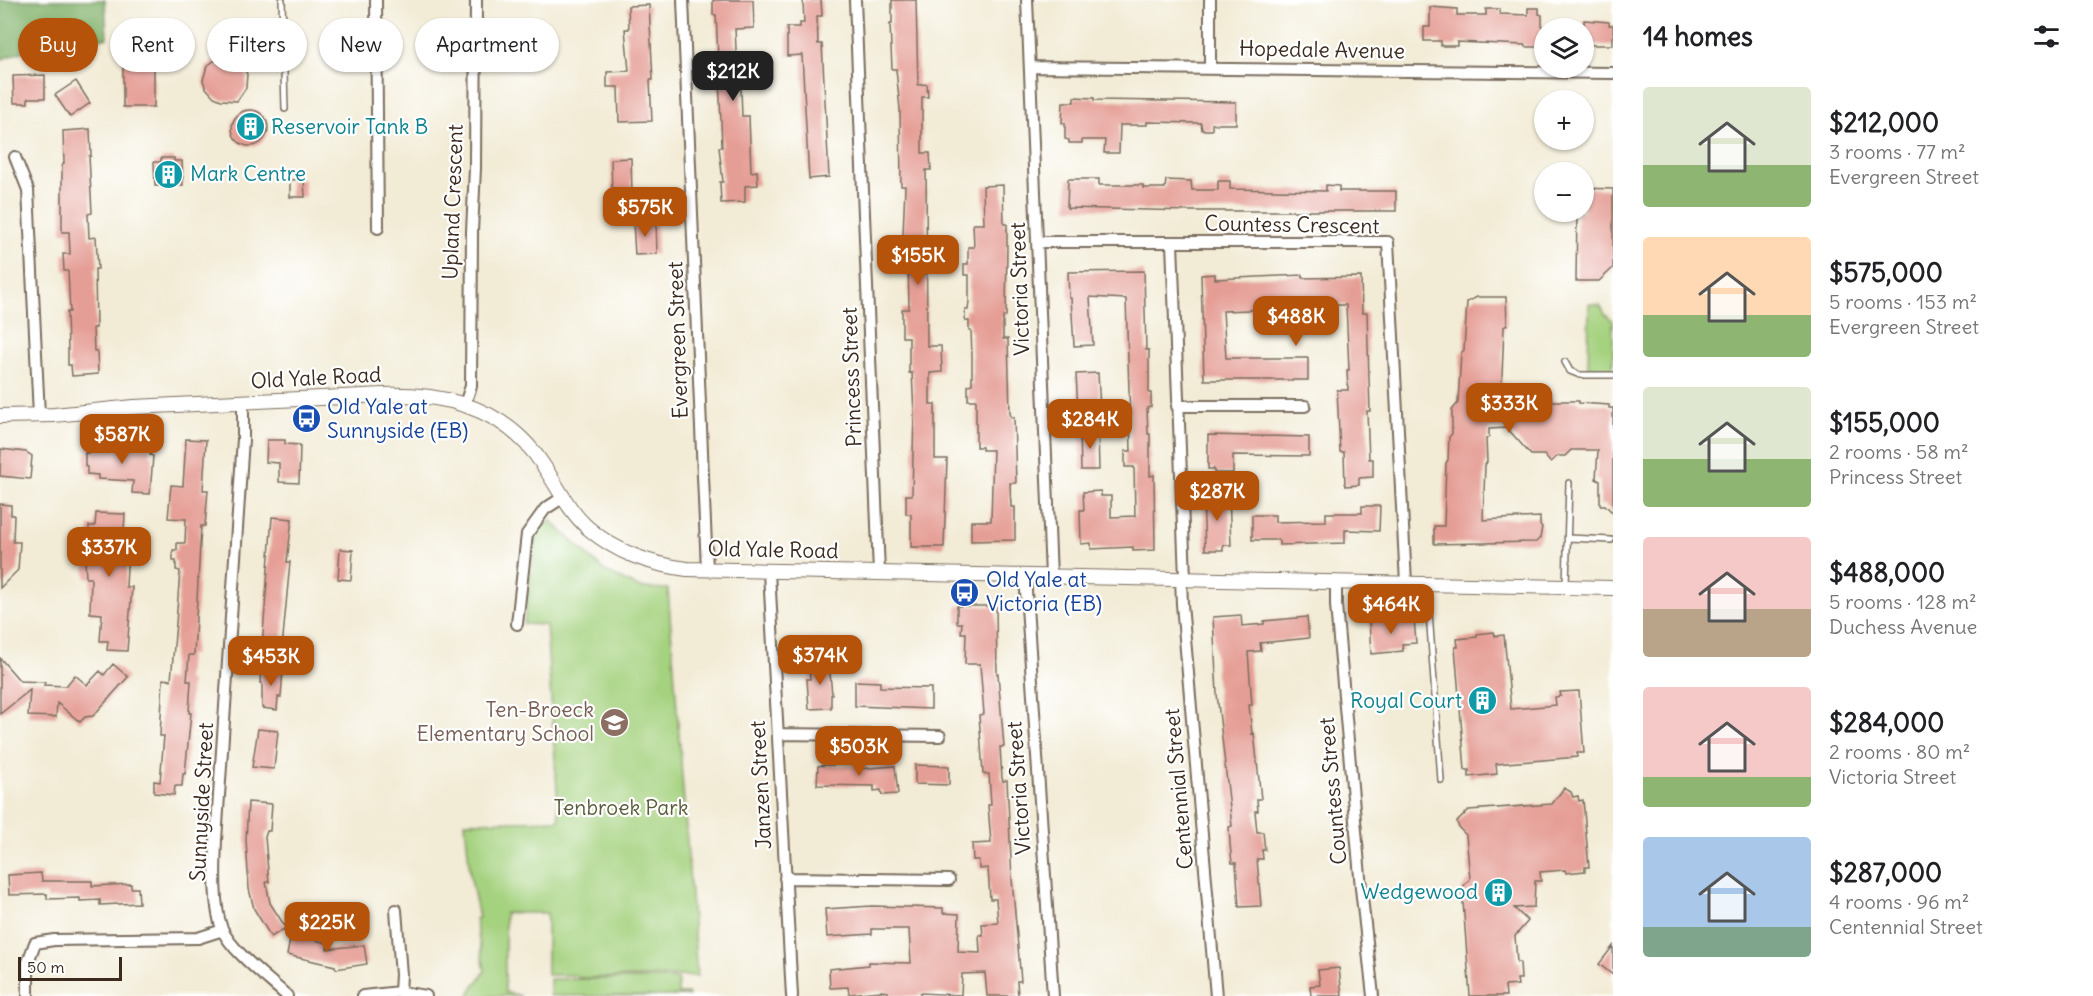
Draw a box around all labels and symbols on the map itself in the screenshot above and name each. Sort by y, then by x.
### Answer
street label: Hopedale Avenue [1239,35,1405,64]
pin: $212K [691,51,775,102]
building icon: Reservoir Tank B [234,111,266,143]
place label: Reservoir Tank B [271,113,428,140]
street label: Upland Crescent [436,124,469,280]
building icon: Mark Centre [153,158,185,190]
place label: Mark Centre [190,160,306,187]
pin: $575K [603,187,687,238]
street label: Countess Crescent [1204,209,1380,240]
street label: Victoria Street [1004,222,1035,356]
pin: $155K [876,235,960,286]
street label: Evergreen Street [661,261,694,419]
pin: $488K [1254,296,1338,347]
street label: Princess Street [836,307,867,447]
street label: Old Yale Road [250,361,382,394]
pin: $333K [1467,383,1551,434]
place label: Old Yale at Sunnyside (EB) [327,393,468,444]
pin: $284K [1048,399,1132,450]
bus stop icon: Old Yale at Sunnyside (EB) [290,403,322,435]
pin: $587K [80,414,164,465]
pin: $287K [1175,471,1259,522]
pin: $337K [67,527,151,578]
street label: Old Yale Road [707,535,839,564]
place label: Old Yale at Victoria (EB) [986,566,1102,617]
bus stop icon: Old Yale at Victoria (EB) [949,576,981,608]
pin: $464K [1349,584,1433,635]
pin: $374K [778,635,862,686]
pin: $453K [229,636,313,687]
building icon: Royal Court [1467,685,1499,717]
place label: Royal Court [1350,687,1462,714]
place label: Ten-Broeck Elementary School [417,696,594,747]
school or university icon: Ten-Broeck Elementary School [599,706,631,738]
street label: Centennial Street [1158,707,1199,871]
street label: Countess Street [1313,716,1352,866]
street label: Janzen Street [744,720,777,850]
street label: Victoria Street [1000,720,1037,856]
street label: Sunnyside Street [184,722,219,882]
pin: $503K [817,726,901,777]
park label: Tenbroek Park [553,794,689,821]
building icon: Wedgewood [1483,876,1515,908]
place label: Wedgewood [1361,878,1478,905]
pin: $225K [285,902,369,953]
scale bar [18,954,122,982]

